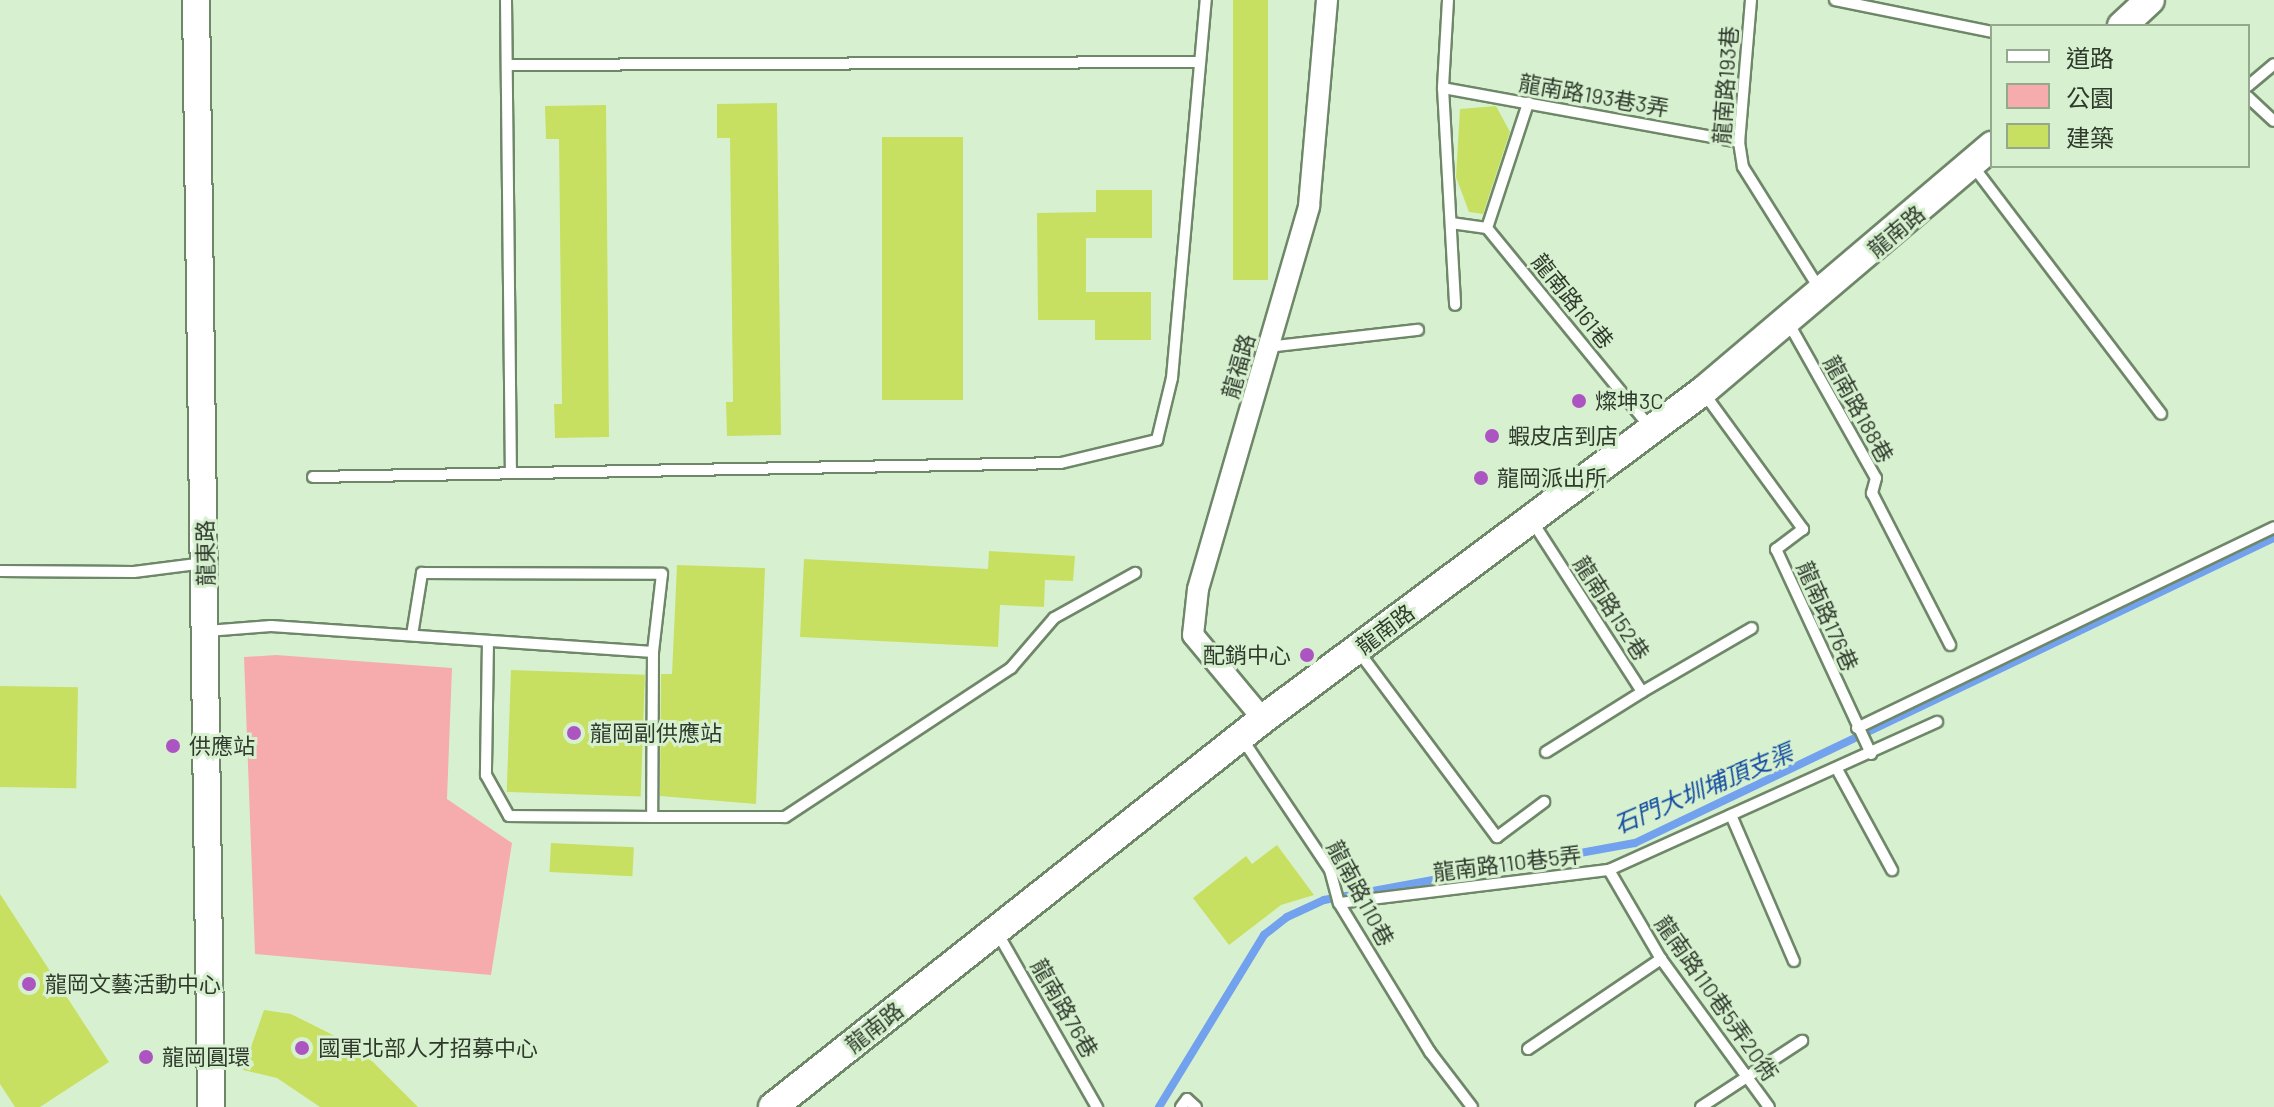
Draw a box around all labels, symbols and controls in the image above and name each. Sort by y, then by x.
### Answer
legend [1990,24,2250,168]
street label: 龍南路193巷 [1708,25,1742,145]
text: 道路 [2066,43,2114,72]
street label: 龍南路193巷3弄 [1517,69,1671,121]
text: 公園 [2066,83,2114,112]
text: 建築 [2066,123,2114,152]
street label: 龍南路 [1862,200,1930,262]
street label: 龍南路161巷 [1527,248,1619,354]
street label: 龍福路 [1216,331,1260,401]
street label: 龍南路188巷 [1819,351,1899,467]
place label: 燦坤3C [1595,388,1664,414]
marker: 燦坤3C [1570,392,1588,410]
place label: 蝦皮店到店 [1508,423,1618,449]
marker: 蝦皮店到店 [1483,427,1501,445]
place label: 龍岡派出所 [1497,465,1607,491]
marker: 龍岡派出所 [1472,469,1490,487]
street label: 龍東路 [191,520,219,586]
street label: 龍南路152巷 [1569,551,1655,665]
street label: 龍南路176巷 [1792,557,1864,675]
street label: 龍南路 [1351,599,1419,659]
place label: 配銷中心 [1203,642,1291,668]
marker: 配銷中心 [1298,646,1316,664]
place label: 龍岡副供應站 [590,720,722,746]
marker: 龍岡副供應站 [565,724,583,742]
place label: 供應站 [189,733,255,759]
marker: 供應站 [164,737,182,755]
water label: 石門大圳埔頂支渠 [1609,737,1797,839]
street label: 龍南路110巷 [1322,836,1400,950]
street label: 龍南路110巷5弄 [1431,841,1583,885]
street label: 龍南路110巷5弄20衖 [1650,910,1784,1086]
street label: 龍南路76巷 [1026,954,1104,1062]
place label: 龍岡文藝活動中心 [45,971,221,997]
marker: 龍岡文藝活動中心 [20,975,38,993]
street label: 龍南路 [840,996,908,1058]
place label: 國軍北部人才招募中心 [318,1035,538,1061]
marker: 國軍北部人才招募中心 [293,1039,311,1057]
place label: 龍岡圓環 [162,1044,250,1070]
marker: 龍岡圓環 [137,1048,155,1066]

